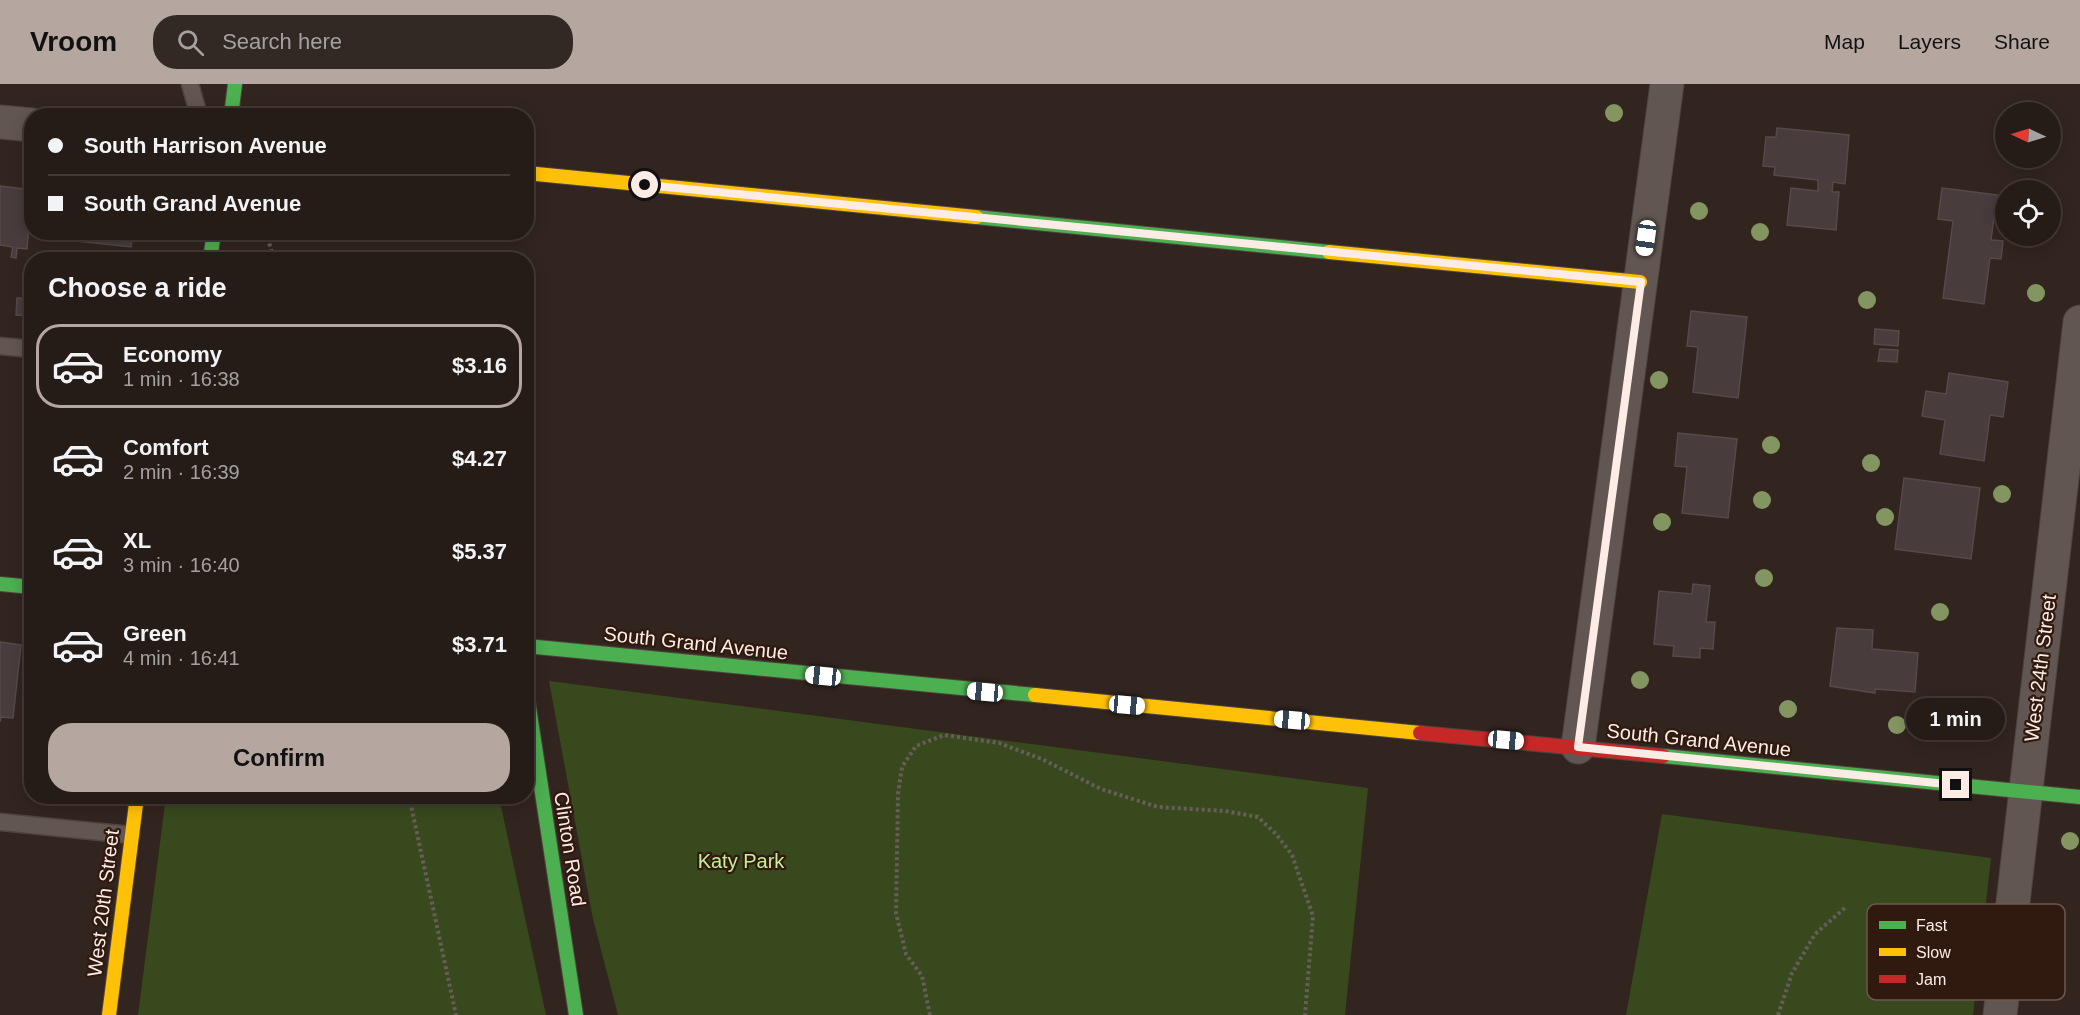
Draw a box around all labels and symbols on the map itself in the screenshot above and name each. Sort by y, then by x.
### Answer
north arrow [1995,102,2061,168]
route start [631,171,658,198]
car [1635,219,1657,257]
street label: West 24th Street [2020,592,2060,743]
street label: South Grand Avenue [603,622,789,664]
car [804,665,842,687]
car [966,681,1004,703]
car [1108,694,1146,716]
callout: 1 min [1906,698,2006,740]
car [1273,709,1311,731]
street label: South Grand Avenue [1606,719,1792,761]
car [1487,729,1525,751]
route end [1942,771,1969,798]
street label: Clinton Road [550,790,590,908]
street label: West 20th Street [83,827,123,978]
park label: Katy Park [698,850,785,872]
legend [1867,904,2065,1000]
text: Fast [1916,917,1948,934]
text: Slow [1916,944,1951,961]
text: Jam [1916,971,1946,988]

